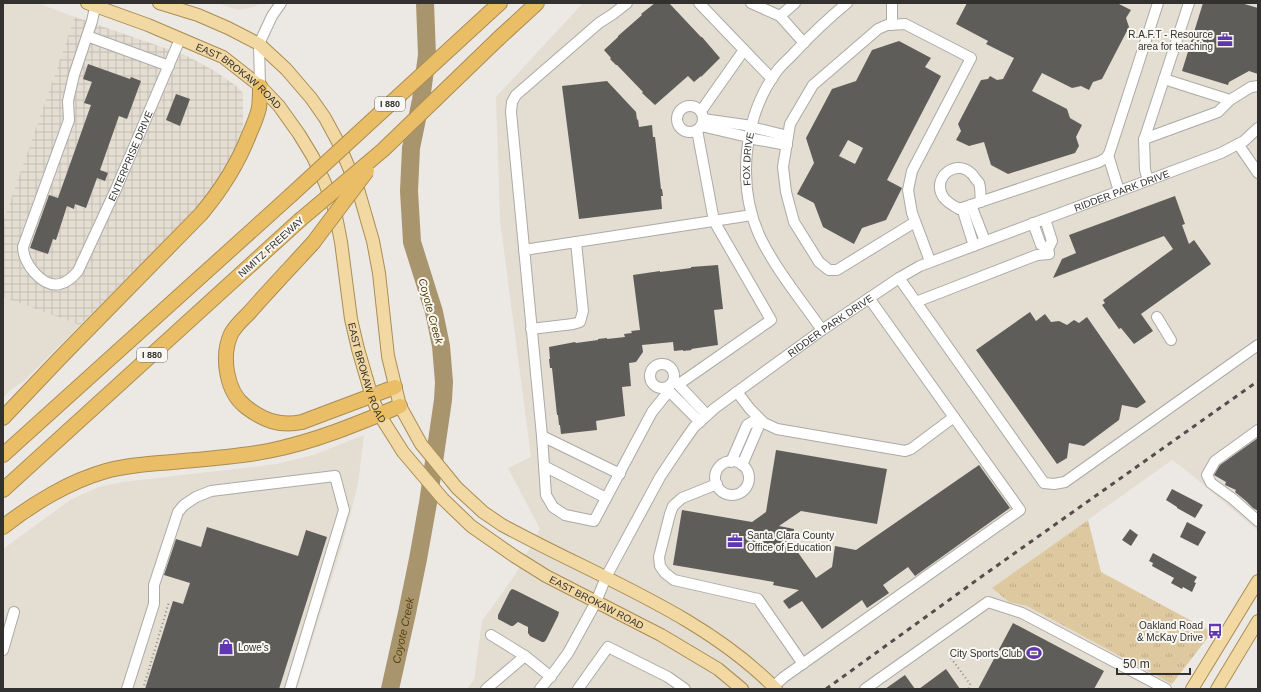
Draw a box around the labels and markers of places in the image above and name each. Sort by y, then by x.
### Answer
place label: R.A.F.T - Resource area for teaching [1128,29,1213,52]
office icon: R.A.F.T - Resource area for teaching [1216,31,1234,49]
place label: Santa Clara County Office of Education [747,530,834,553]
office icon: Santa Clara County Office of Education [726,532,744,550]
place label: Oakland Road & McKay Drive [1137,620,1203,643]
bus stop icon: Oakland Road & McKay Drive [1206,622,1224,640]
shop icon: Lowe's [217,638,235,656]
place label: Lowe's [238,642,269,653]
sports icon: City Sports Club [1025,644,1043,662]
place label: City Sports Club [950,648,1022,659]

